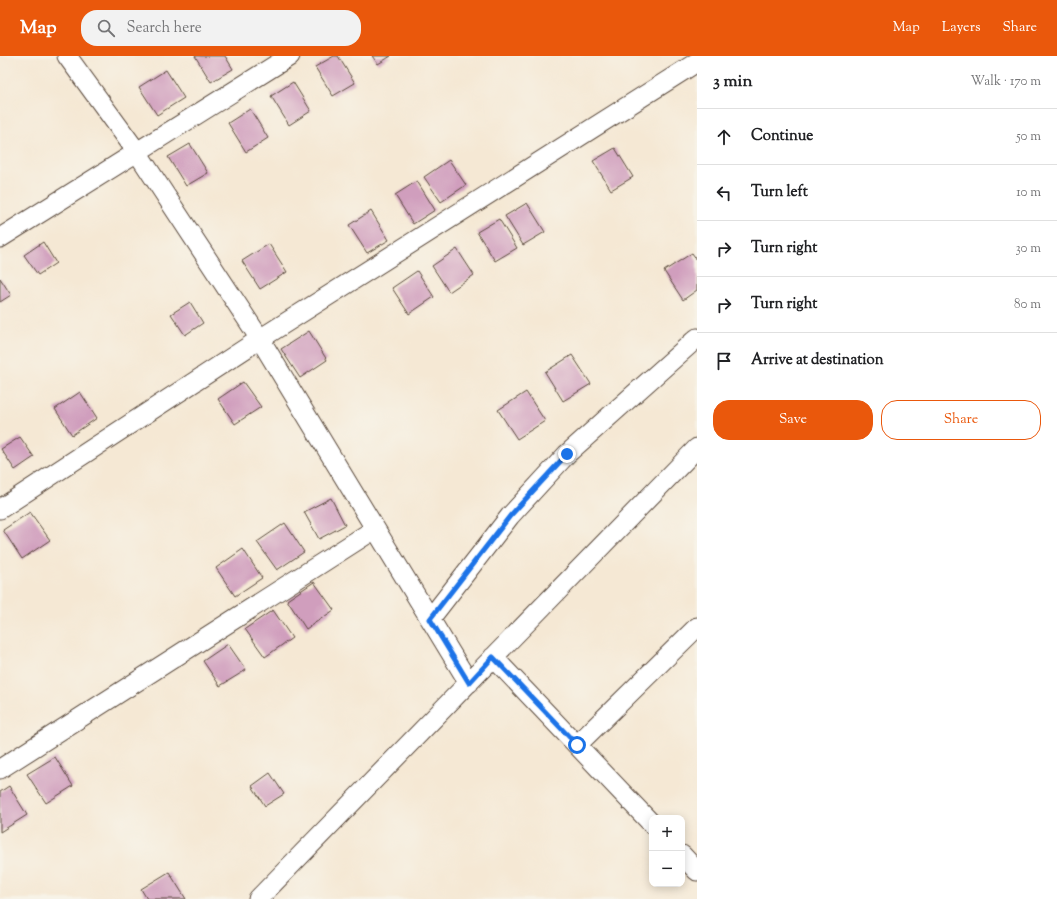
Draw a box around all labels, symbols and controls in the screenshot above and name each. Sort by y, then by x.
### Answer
search box [81,10,361,46]
text: Map [20,15,57,42]
icon: search [95,17,117,39]
text: Search here [127,18,202,39]
text: Map [893,18,920,38]
text: Layers [942,18,980,38]
text: Share [1002,18,1037,38]
text: 3 min [713,70,752,94]
text: Walk · 170 m [971,73,1041,91]
icon: ahead [713,126,735,148]
text: Continue [751,126,813,147]
text: 50 m [1016,128,1041,146]
icon: left [713,182,735,204]
text: Turn left [751,182,808,203]
text: 10 m [1016,184,1041,202]
icon: right [713,238,735,260]
text: Turn right [751,238,817,259]
text: 30 m [1015,240,1041,258]
icon: right [713,294,735,316]
text: Turn right [751,294,817,315]
text: 80 m [1014,296,1041,314]
icon: arrive [713,350,735,372]
text: Arrive at destination [751,350,884,371]
button: Save [713,400,873,440]
button: Share [881,400,1041,440]
route end [558,445,576,463]
route start [568,736,586,754]
map controls [649,815,685,887]
button: + [649,815,685,851]
button: − [649,851,685,887]

